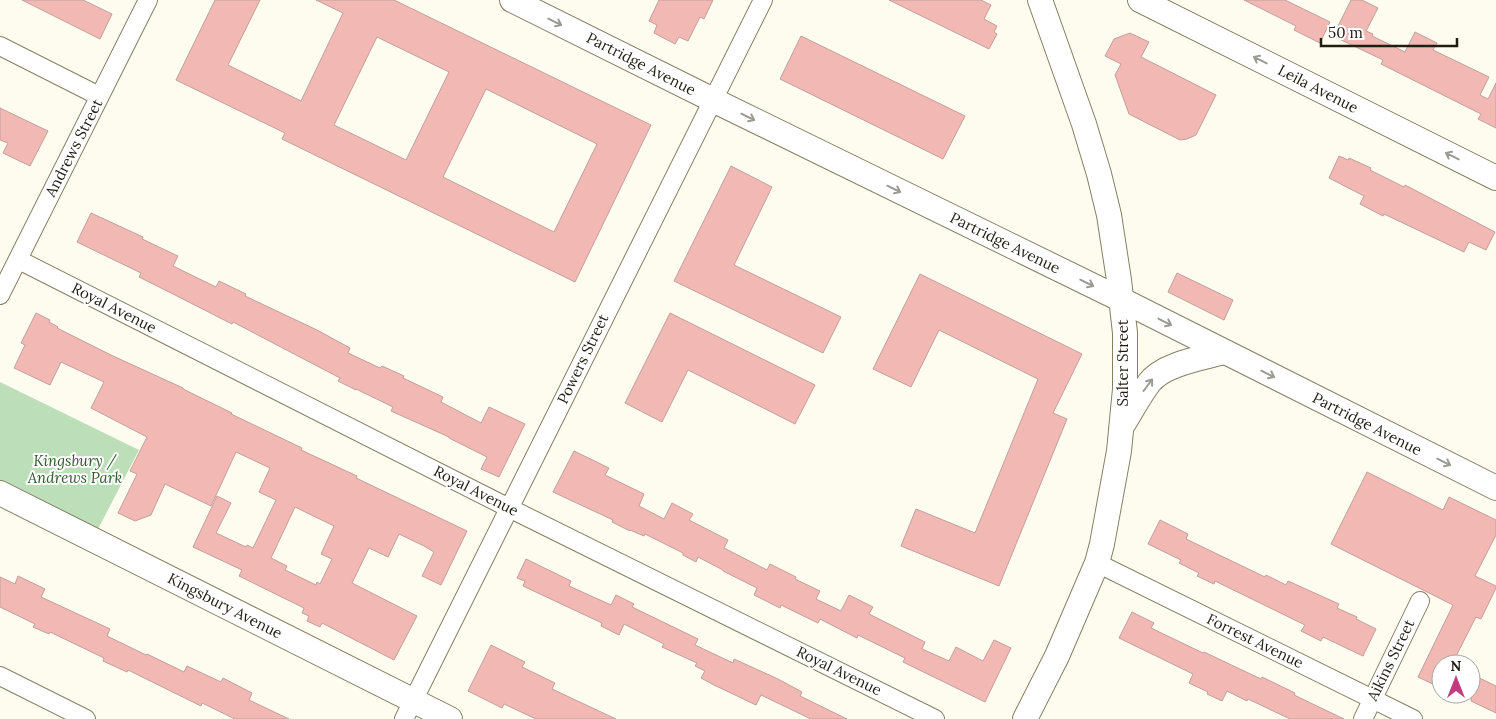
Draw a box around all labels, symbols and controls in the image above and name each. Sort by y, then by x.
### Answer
scale bar [1321,15,1457,47]
one-way arrow [548,17,563,27]
text: 50 m [1328,23,1363,42]
street label: Partridge Avenue [583,28,699,99]
one-way arrow [1253,55,1268,64]
street label: Leila Avenue [1275,60,1362,117]
street label: Andrews Street [40,95,106,201]
one-way arrow [740,113,755,122]
one-way arrow [1445,151,1460,161]
one-way arrow [886,184,901,194]
street label: Partridge Avenue [947,208,1063,277]
street label: Royal Avenue [69,278,160,337]
one-way arrow [1079,279,1094,288]
street label: Powers Street [553,311,613,407]
one-way arrow [1158,317,1173,327]
street label: Salter Street [1113,319,1132,407]
one-way arrow [1260,370,1275,379]
one-way arrow [1142,379,1153,392]
street label: Partridge Avenue [1309,388,1425,459]
park label: Kingsbury / Andrews Park [27,451,122,487]
one-way arrow [1436,458,1451,467]
street label: Royal Avenue [431,461,522,520]
street label: Kingsbury Avenue [165,568,286,643]
street label: Forrest Avenue [1204,609,1307,672]
street label: Aikins Street [1362,616,1419,705]
street label: Royal Avenue [793,642,885,699]
north arrow [1431,654,1481,704]
text: N [1451,657,1462,675]

